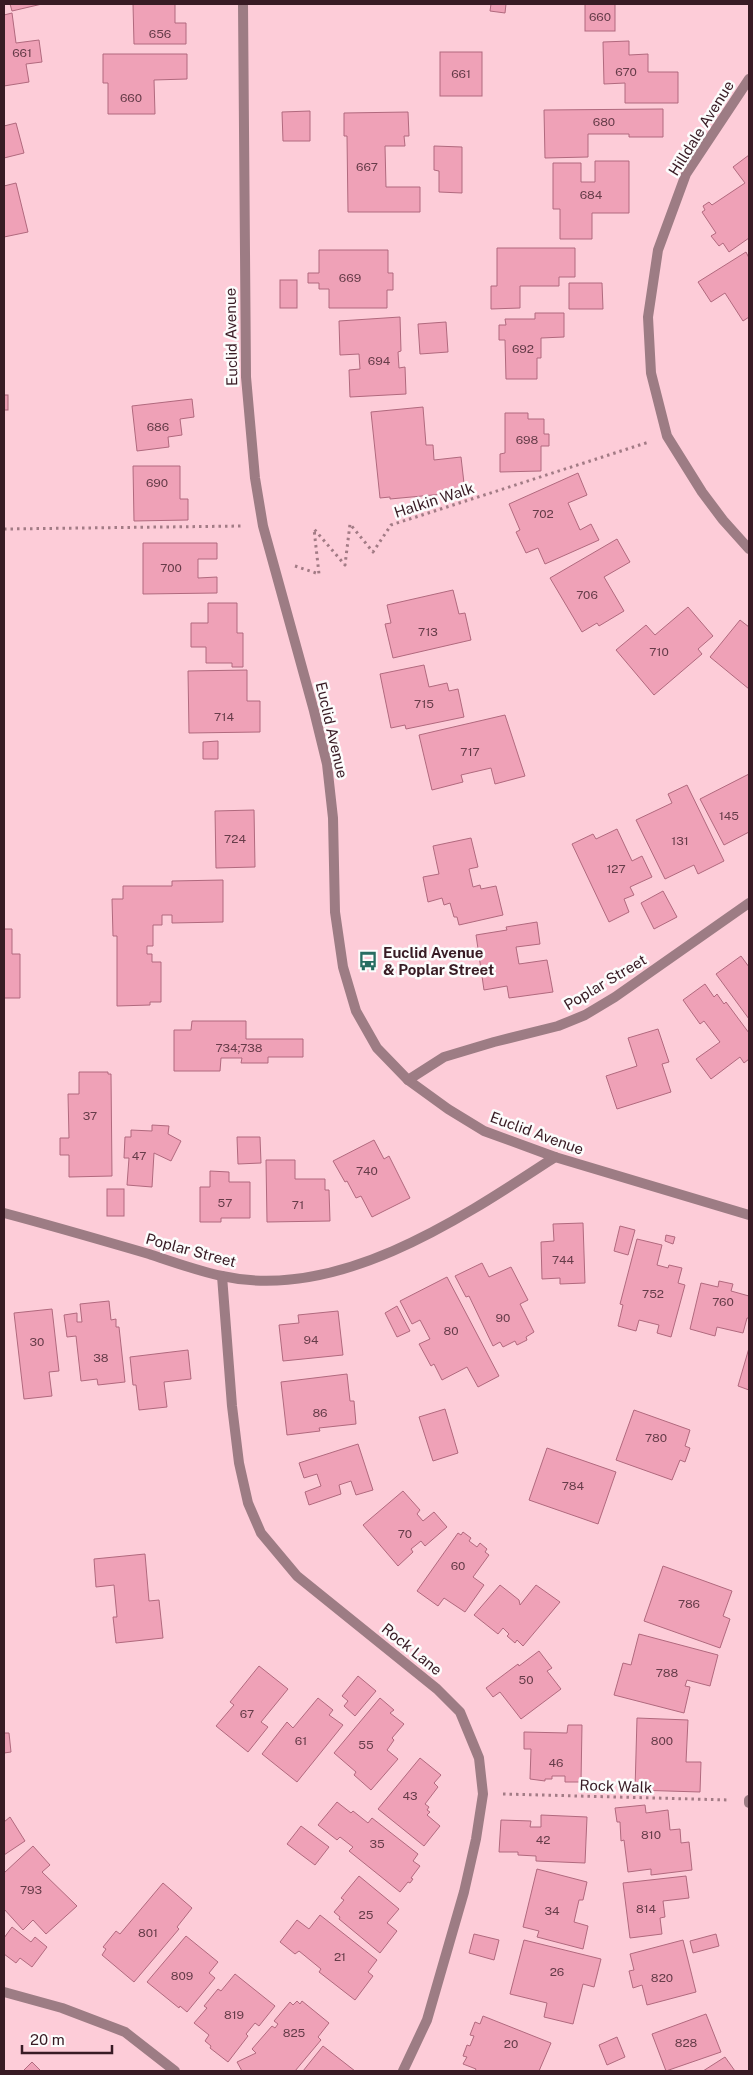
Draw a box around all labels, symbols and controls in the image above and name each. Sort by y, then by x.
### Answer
house number: 660 [589,10,611,24]
house number: 656 [149,27,171,41]
house number: 661 [12,46,32,60]
house number: 670 [615,65,637,79]
house number: 661 [451,67,471,81]
street label: Hilldale Avenue [665,77,737,179]
house number: 660 [120,91,142,105]
house number: 680 [593,115,615,129]
house number: 667 [356,160,378,174]
house number: 684 [580,188,603,202]
house number: 669 [339,271,361,285]
street label: Euclid Avenue [222,288,240,386]
house number: 692 [512,342,534,356]
house number: 694 [368,354,391,368]
house number: 686 [147,420,169,434]
house number: 698 [516,433,539,447]
house number: 690 [146,476,168,490]
street label: Halkin Walk [392,479,476,521]
house number: 702 [532,507,554,521]
house number: 700 [160,561,182,575]
house number: 706 [576,588,598,602]
house number: 713 [418,625,438,639]
house number: 710 [649,645,669,659]
street label: Euclid Avenue [313,680,351,780]
house number: 715 [414,697,434,711]
house number: 714 [214,710,234,724]
house number: 717 [460,745,480,759]
house number: 145 [719,809,739,823]
house number: 724 [224,832,246,846]
house number: 131 [671,834,689,848]
house number: 127 [606,862,626,876]
place label: Euclid Avenue & Poplar Street [383,944,494,978]
bus stop icon: Euclid Avenue & Poplar Street [357,950,379,972]
street label: Poplar Street [561,951,649,1013]
house number: 734;738 [215,1041,263,1055]
street label: Euclid Avenue [488,1108,586,1158]
house number: 37 [83,1109,97,1123]
house number: 47 [132,1149,146,1163]
house number: 740 [356,1164,378,1178]
house number: 57 [218,1196,232,1210]
house number: 71 [292,1198,304,1212]
street label: Poplar Street [144,1230,238,1270]
house number: 744 [552,1253,574,1267]
house number: 752 [642,1287,664,1301]
house number: 760 [712,1295,734,1309]
house number: 90 [496,1311,510,1325]
house number: 80 [443,1324,459,1338]
house number: 94 [303,1333,319,1347]
house number: 30 [30,1335,44,1349]
house number: 38 [93,1351,109,1365]
house number: 86 [312,1406,328,1420]
house number: 780 [645,1431,667,1445]
house number: 784 [562,1479,585,1493]
house number: 70 [398,1527,412,1541]
house number: 60 [451,1559,465,1573]
house number: 786 [678,1597,700,1611]
street label: Rock Lane [379,1620,445,1678]
house number: 788 [656,1666,678,1680]
house number: 50 [518,1673,534,1687]
house number: 67 [240,1707,254,1721]
house number: 61 [295,1734,307,1748]
house number: 800 [651,1734,673,1748]
house number: 55 [358,1738,374,1752]
house number: 46 [548,1756,564,1770]
street label: Rock Walk [579,1776,653,1796]
house number: 43 [402,1789,418,1803]
house number: 810 [641,1828,661,1842]
house number: 42 [536,1833,550,1847]
house number: 35 [369,1837,385,1851]
house number: 793 [20,1883,42,1897]
house number: 814 [636,1902,657,1916]
house number: 34 [544,1904,560,1918]
house number: 25 [359,1908,374,1922]
house number: 801 [138,1926,158,1940]
house number: 21 [334,1950,346,1964]
house number: 26 [550,1965,564,1979]
house number: 809 [171,1969,193,1983]
house number: 820 [651,1971,673,1985]
house number: 819 [224,2008,244,2022]
scale bar [22,2022,112,2054]
house number: 825 [283,2026,306,2040]
text: 20 m [30,2031,65,2048]
house number: 828 [675,2036,698,2050]
house number: 20 [504,2037,518,2051]

